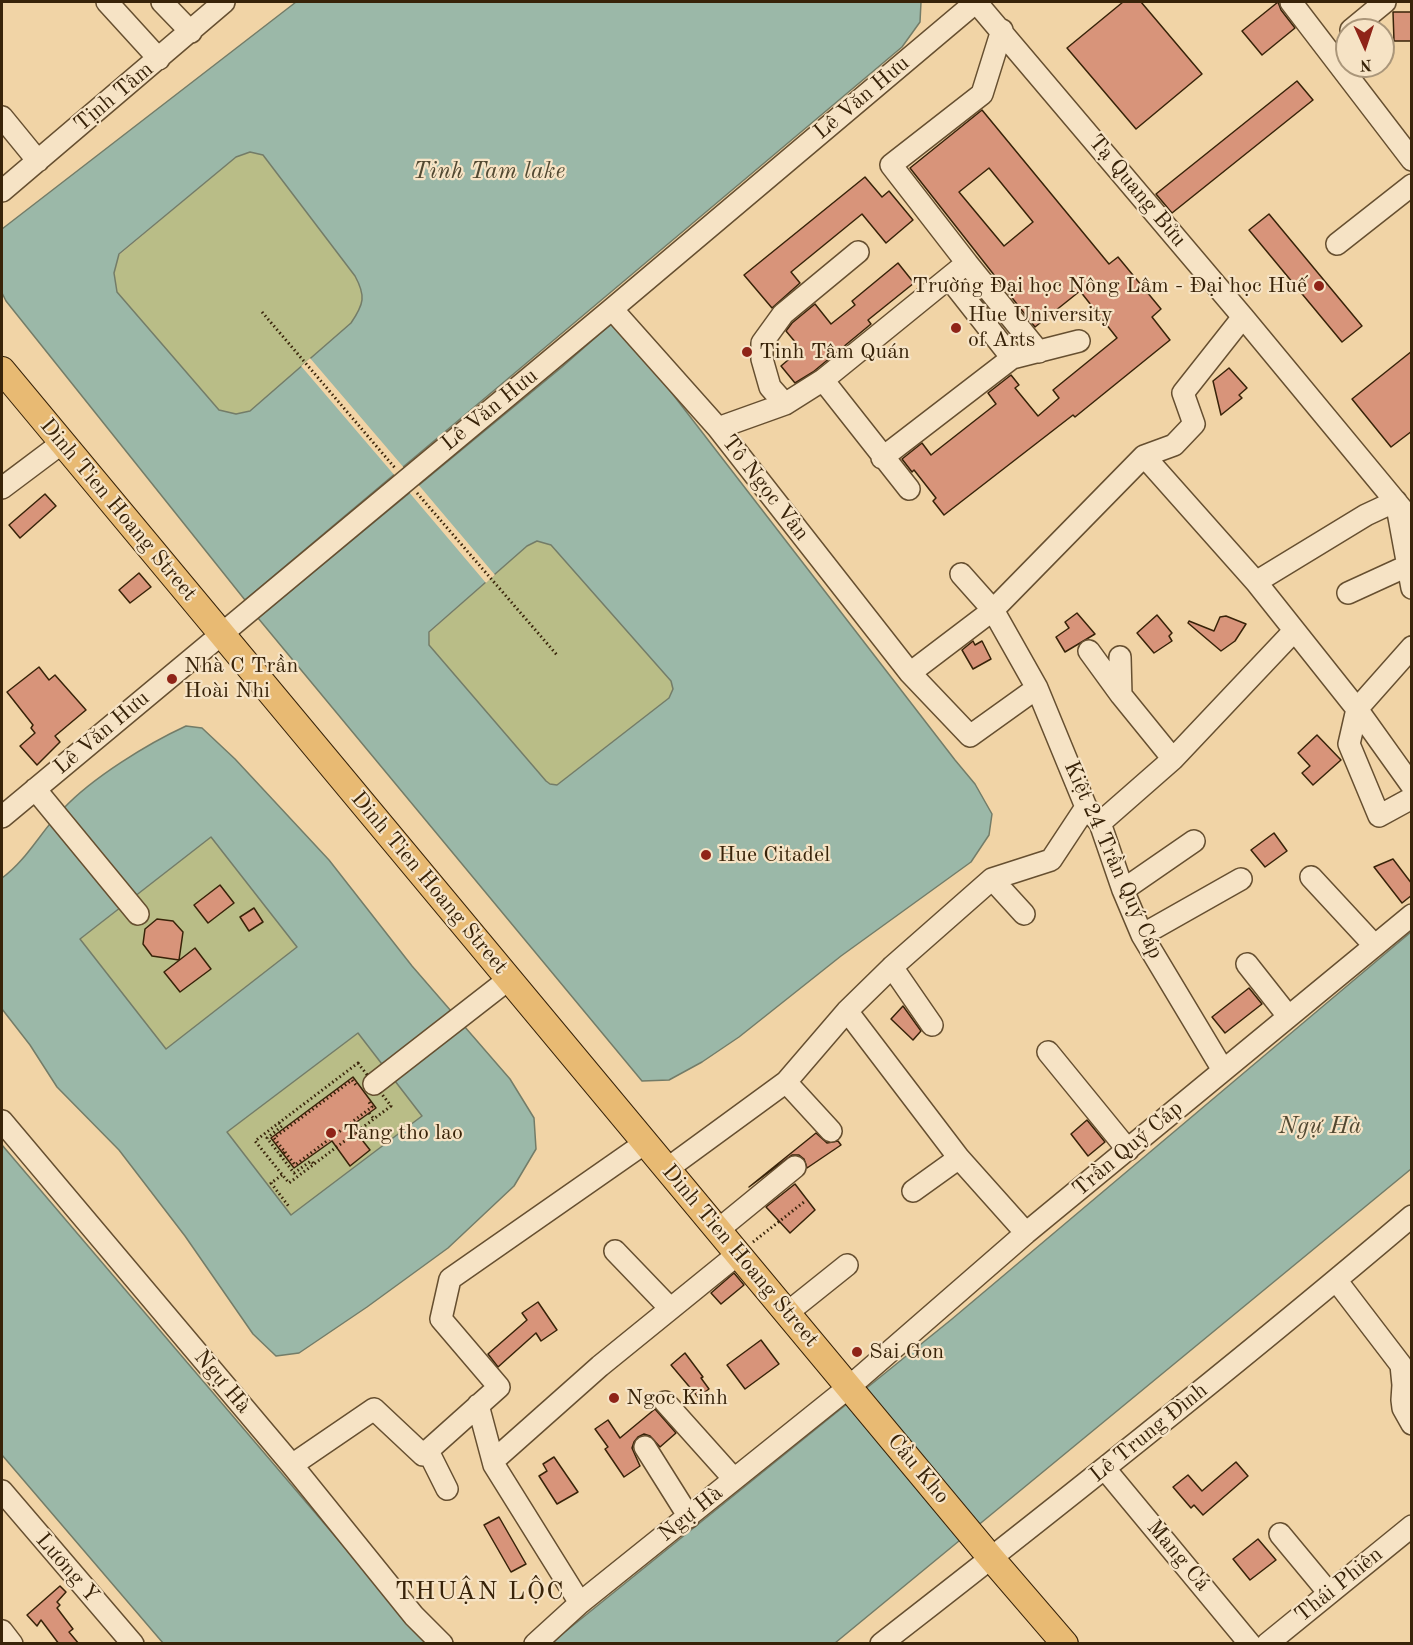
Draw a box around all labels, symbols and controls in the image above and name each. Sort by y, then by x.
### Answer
north arrow [1335,18,1395,78]
street label: Lê Văn Hưu [809,50,915,146]
street label: Tịnh Tâm [69,56,159,138]
text: N [1359,56,1372,72]
street label: Tạ Quang Bửu [1082,129,1192,253]
water label: Tinh Tam lake [413,158,565,186]
place label: Trường Đại học Nông Lâm - Đại học Huế [912,273,1307,299]
marker: Trường Đại học Nông Lâm - Đại học Huế [1312,279,1326,293]
place label: Hue University of Arts [968,302,1113,354]
marker: Hue University of Arts [949,321,963,335]
place label: Tinh Tâm Quán [759,339,910,365]
marker: Tinh Tâm Quán [740,345,754,359]
street label: Lê Văn Hưu [436,363,544,457]
street label: Dinh Tien Hoang Street [34,413,202,607]
street label: Tô Ngọc Vân [716,430,814,546]
place label: Nhà C Trần Hoài Nhi [184,653,298,704]
marker: Nhà C Trần Hoài Nhi [165,672,179,686]
street label: Lê Văn Hưu [49,685,155,781]
street label: Kiệt 24 Trần Quý Cáp [1057,757,1169,963]
street label: Dinh Tien Hoang Street [345,786,513,980]
place label: Hue Citadel [718,842,830,868]
marker: Hue Citadel [699,848,713,862]
street label: Trần Quý Cáp [1068,1095,1188,1203]
water label: Ngự Hà [1279,1113,1361,1141]
place label: Tang tho lao [343,1120,463,1146]
marker: Tang tho lao [324,1126,338,1140]
street label: Dinh Tien Hoang Street [656,1159,824,1353]
place label: Sai Gon [869,1339,944,1365]
street label: Ngự Hà [188,1345,256,1419]
marker: Sai Gon [850,1345,864,1359]
street label: Lê Trung Đình [1085,1377,1213,1489]
place label: Ngoc Kinh [626,1385,728,1411]
marker: Ngoc Kinh [607,1391,621,1405]
street label: Cầu Kho [881,1429,955,1509]
street label: Ngự Hà [654,1480,728,1548]
street label: Mang Cá [1141,1515,1215,1597]
street label: Lương Y [30,1528,104,1608]
street label: Thái Phiên [1290,1542,1388,1628]
district label: THUẬN LỘC [395,1576,565,1608]

